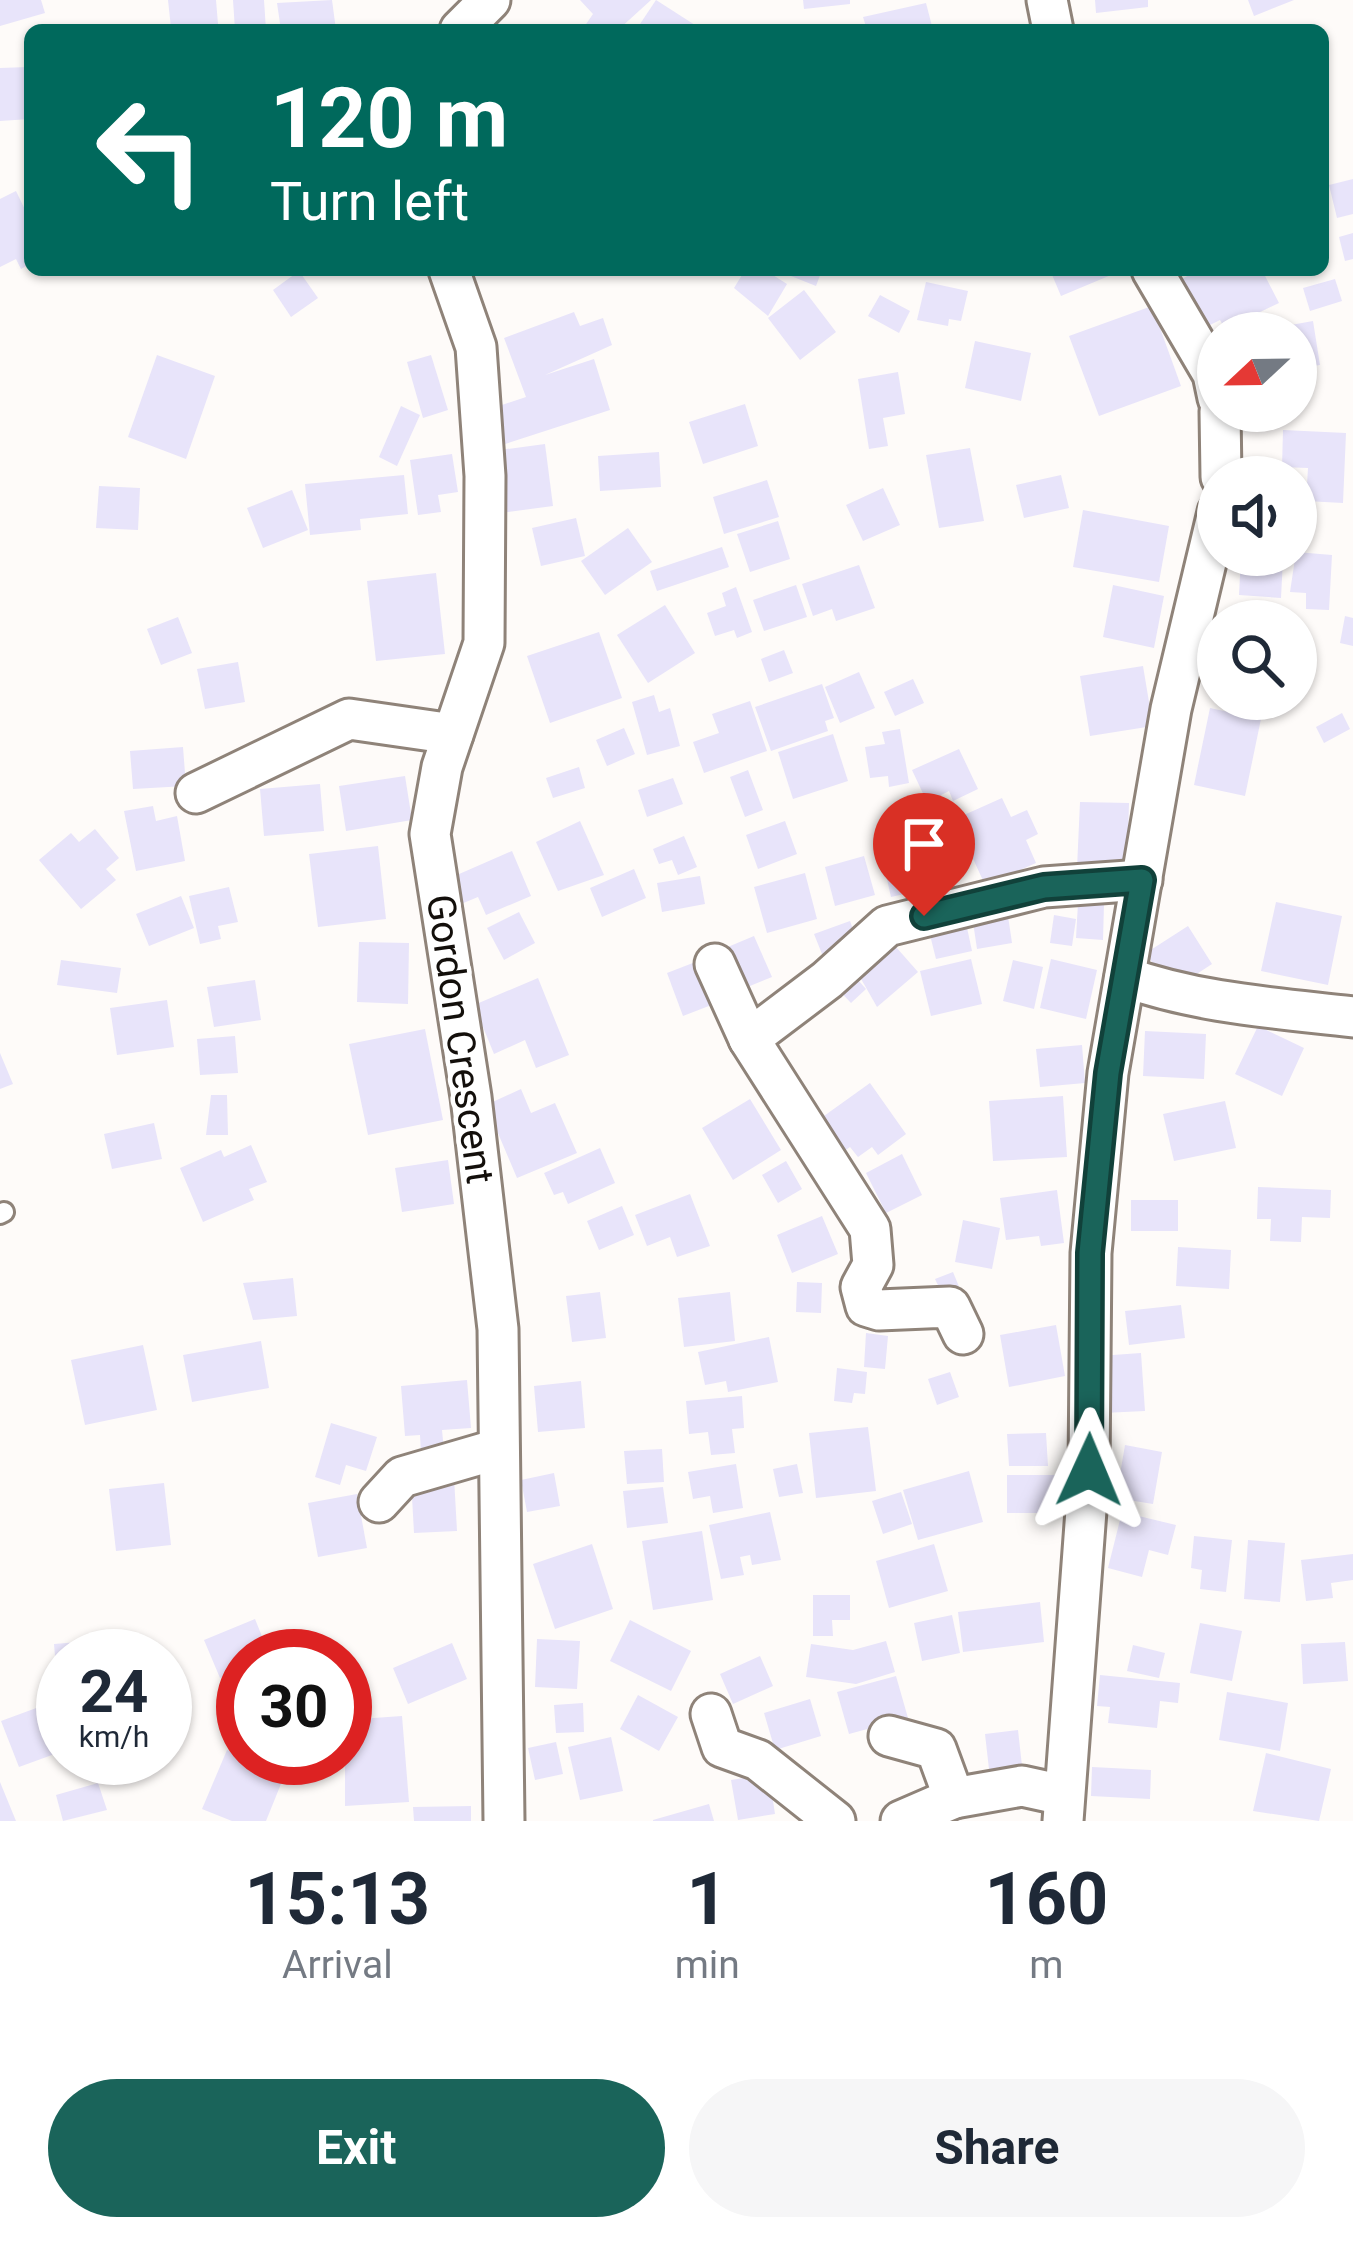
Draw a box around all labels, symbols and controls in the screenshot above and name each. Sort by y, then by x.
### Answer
text: 120 m [270,69,508,168]
icon: left [72,72,228,228]
text: Turn left [270,170,469,233]
north arrow [1197,312,1317,432]
map controls [1197,312,1317,720]
button: sound [1197,456,1317,576]
button: search [1197,600,1317,720]
pin [873,793,975,916]
icon: arrive [891,811,957,877]
street label: Gordon Crescent [417,891,503,1187]
position arrow [1026,1407,1152,1533]
speed limit sign: 30 [216,1629,372,1785]
text: 24 [80,1656,148,1727]
text: km/h [79,1719,149,1754]
text: 15:13 [245,1857,430,1942]
text: 1 [687,1857,728,1942]
text: 160 [984,1857,1108,1942]
text: Arrival [282,1942,393,1988]
text: min [675,1942,740,1988]
text: m [1029,1942,1064,1988]
button: Exit [48,2079,665,2217]
button: Share [689,2079,1305,2217]

